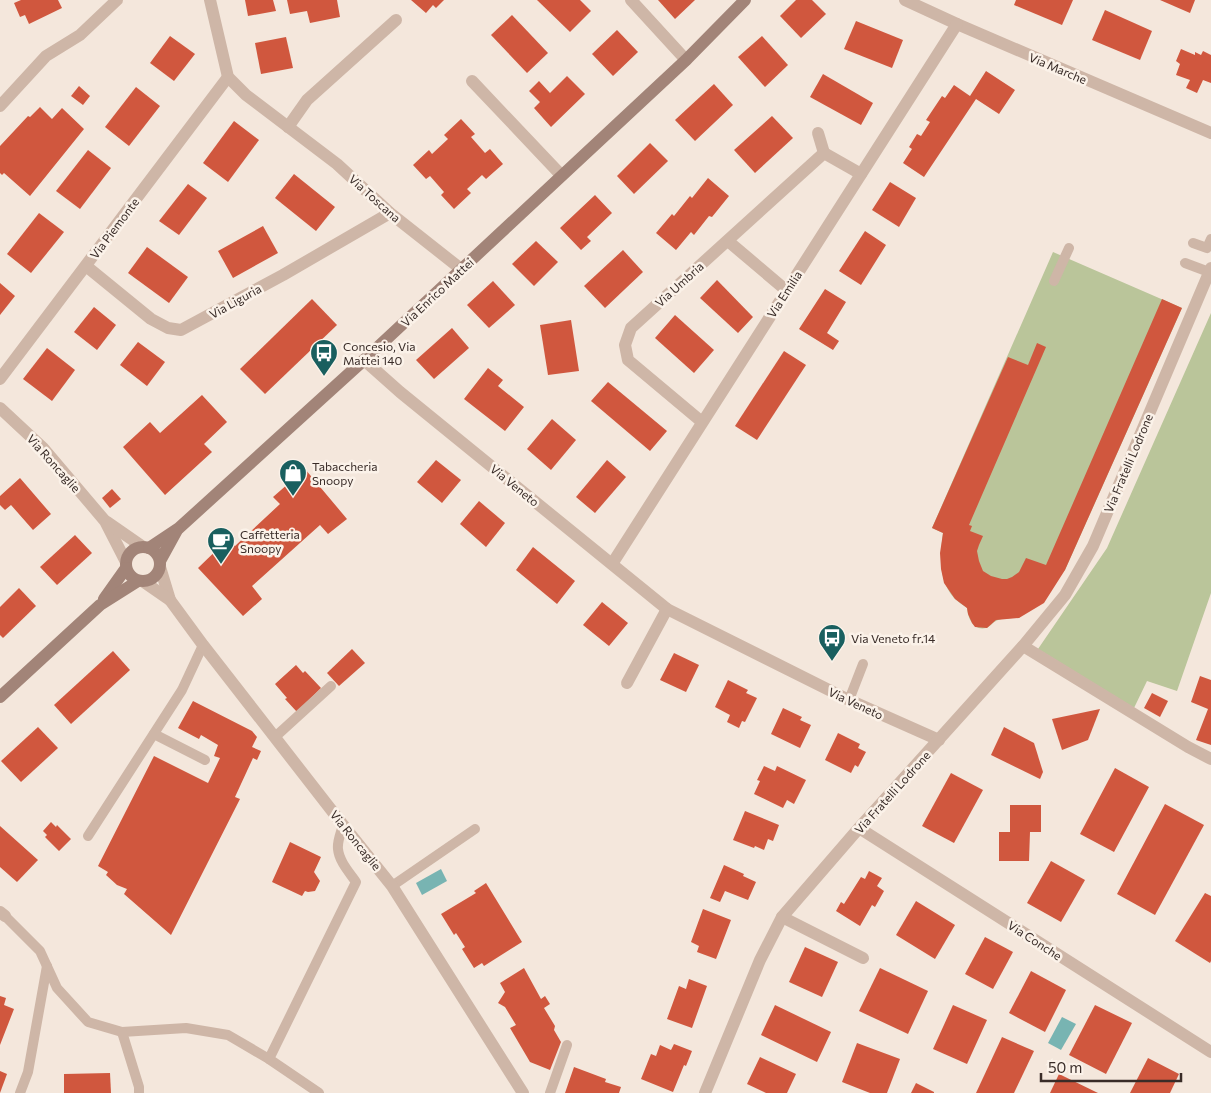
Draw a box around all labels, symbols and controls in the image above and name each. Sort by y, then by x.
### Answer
street label: Via Marche [1027,50,1089,86]
street label: Via Toscana [346,171,404,225]
street label: Via Piemonte [87,195,141,261]
street label: Via Enrico Mattei [398,255,476,329]
street label: Via Umbria [652,259,706,309]
street label: Via Emilia [764,268,804,320]
street label: Via Liguria [207,281,263,321]
bus stop icon: Concesio, Via Mattei 140 [309,338,339,377]
place label: Concesio, Via Mattei 140 [343,339,416,367]
street label: Via Fratelli Lodrone [1101,411,1155,515]
street label: Via Roncaglie [24,431,84,495]
shop icon: Tabaccheria Snoopy [278,458,308,497]
place label: Tabaccheria Snoopy [312,459,378,487]
street label: Via Veneto [488,461,542,509]
cafe icon: Caffetteria Snoopy [206,526,236,565]
place label: Caffetteria Snoopy [240,527,300,555]
bus stop icon: Via Veneto fr.14 [817,623,847,662]
place label: Via Veneto fr.14 [851,631,935,645]
street label: Via Veneto [826,684,886,722]
street label: Via Fratelli Lodrone [851,748,933,836]
street label: Via Roncaglie [328,807,384,873]
street label: Via Conche [1005,917,1065,963]
scale bar [1041,1050,1181,1082]
text: 50 m [1048,1058,1082,1076]

